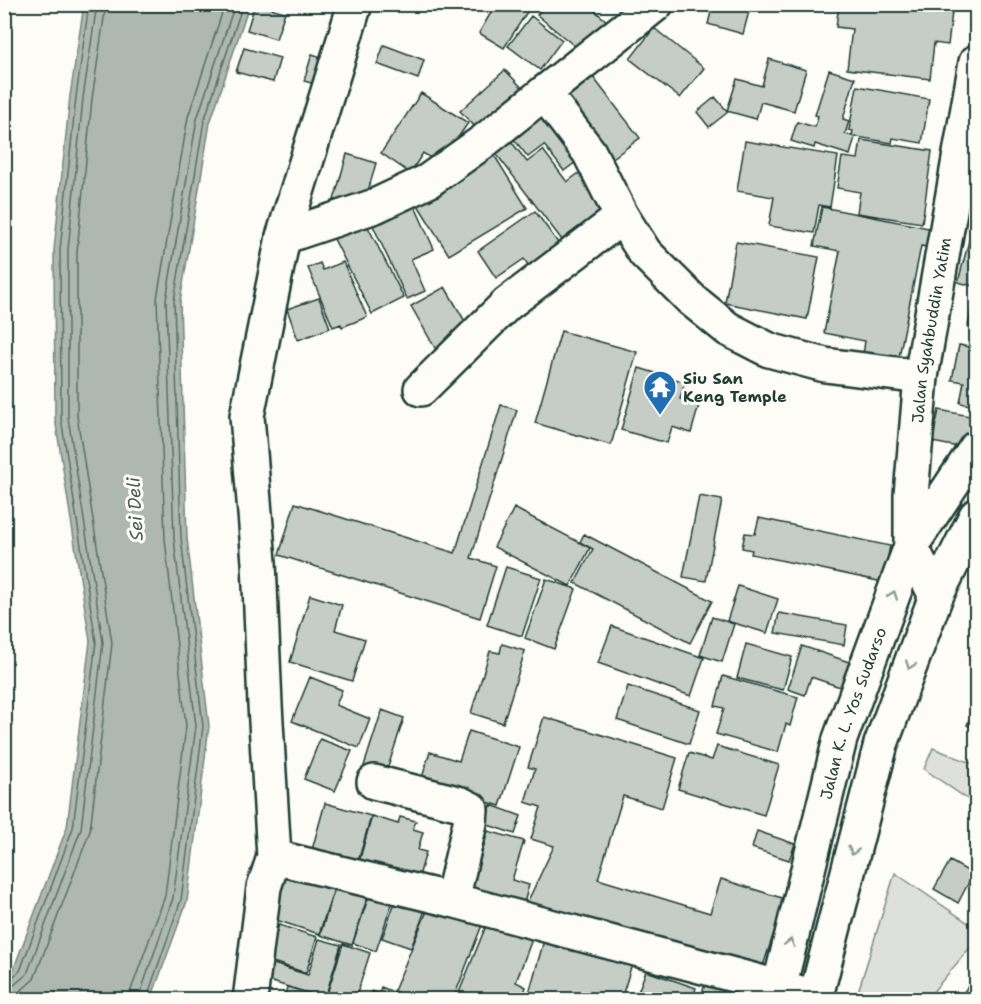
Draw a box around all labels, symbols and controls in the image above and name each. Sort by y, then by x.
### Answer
street label: Jalan Syahbuddin Yatim [907,236,956,424]
place label: Siu San Keng Temple [683,368,787,407]
temple icon: Siu San Keng Temple [642,369,678,416]
water label: Sei Deli [121,476,149,542]
one-way arrow [886,590,899,601]
street label: Jalan K. L. Yos Sudarso [815,624,891,802]
one-way arrow [905,659,918,670]
one-way arrow [848,846,861,856]
one-way arrow [782,938,795,948]

